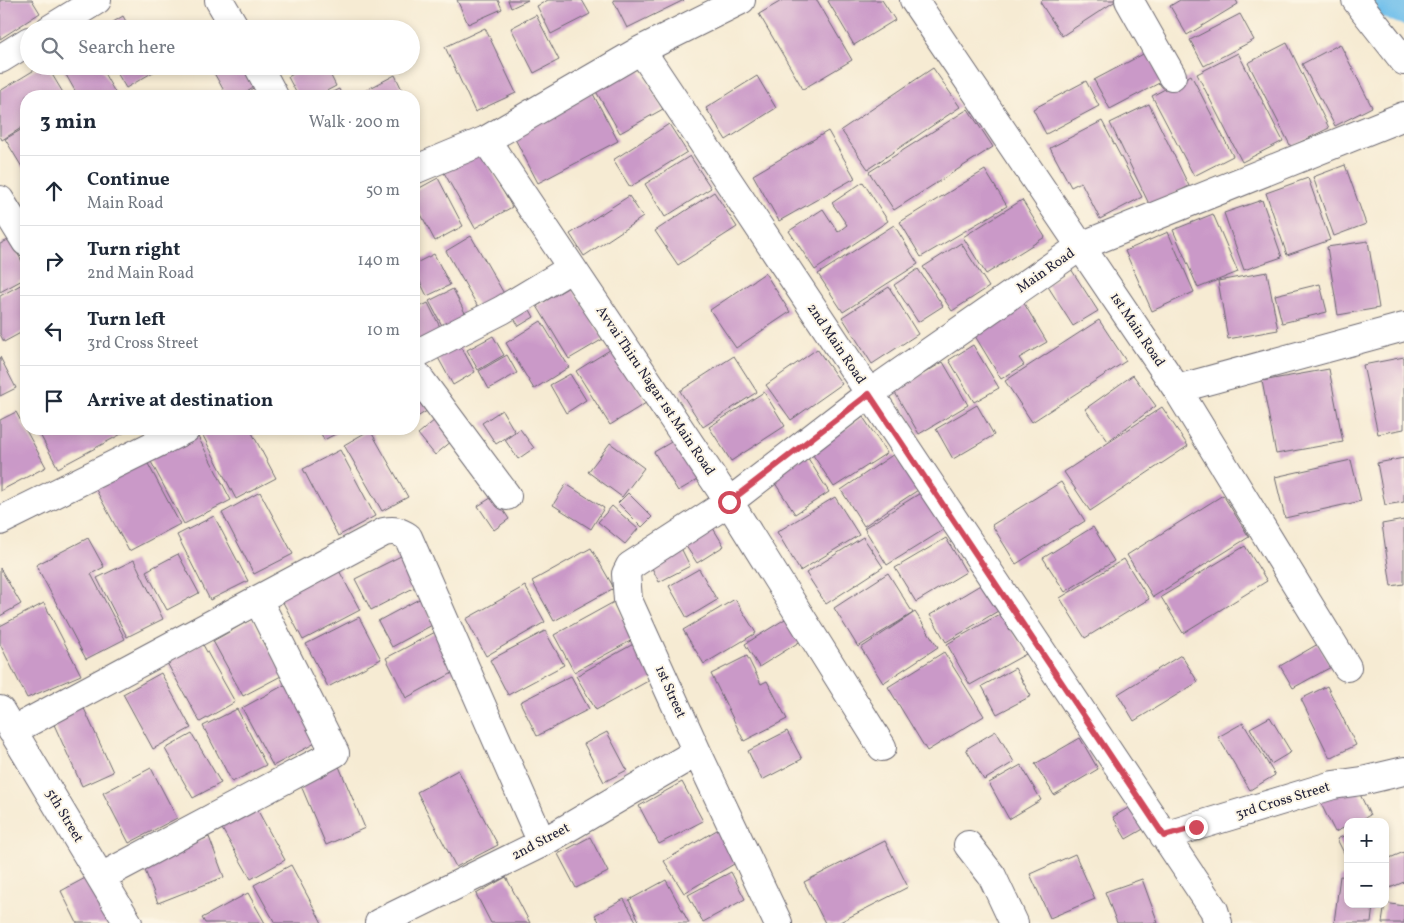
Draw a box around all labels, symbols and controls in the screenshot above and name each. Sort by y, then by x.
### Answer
search box [20,20,420,75]
icon: search [38,34,66,62]
text: Search here [78,35,175,61]
text: 3 min [40,108,96,137]
text: Walk · 200 m [309,112,400,134]
text: Continue [87,167,170,193]
icon: ahead [40,177,68,205]
text: 50 m [366,180,400,202]
text: Main Road [87,193,164,215]
text: Turn right [87,237,180,263]
street label: Main Road [1013,244,1079,298]
icon: right [40,247,68,275]
text: 140 m [358,250,400,272]
text: 2nd Main Road [87,263,194,285]
street label: 1st Main Road [1105,289,1169,371]
street label: 2nd Main Road [802,300,870,388]
street label: Avvai Thiru Nagar 1st Main Road [591,302,719,480]
text: Turn left [87,307,166,333]
icon: left [40,317,68,345]
text: 10 m [367,320,400,342]
text: 3rd Cross Street [87,333,199,355]
icon: arrive [40,387,68,415]
text: Arrive at destination [87,388,273,414]
route start [718,491,741,514]
street label: 1st Street [650,663,690,721]
street label: 3rd Cross Street [1234,778,1333,824]
street label: 5th Street [41,786,88,846]
route end [1185,816,1208,839]
map controls [1344,818,1389,908]
button: + [1344,818,1389,863]
street label: 2nd Street [509,819,573,865]
button: − [1344,863,1389,908]

